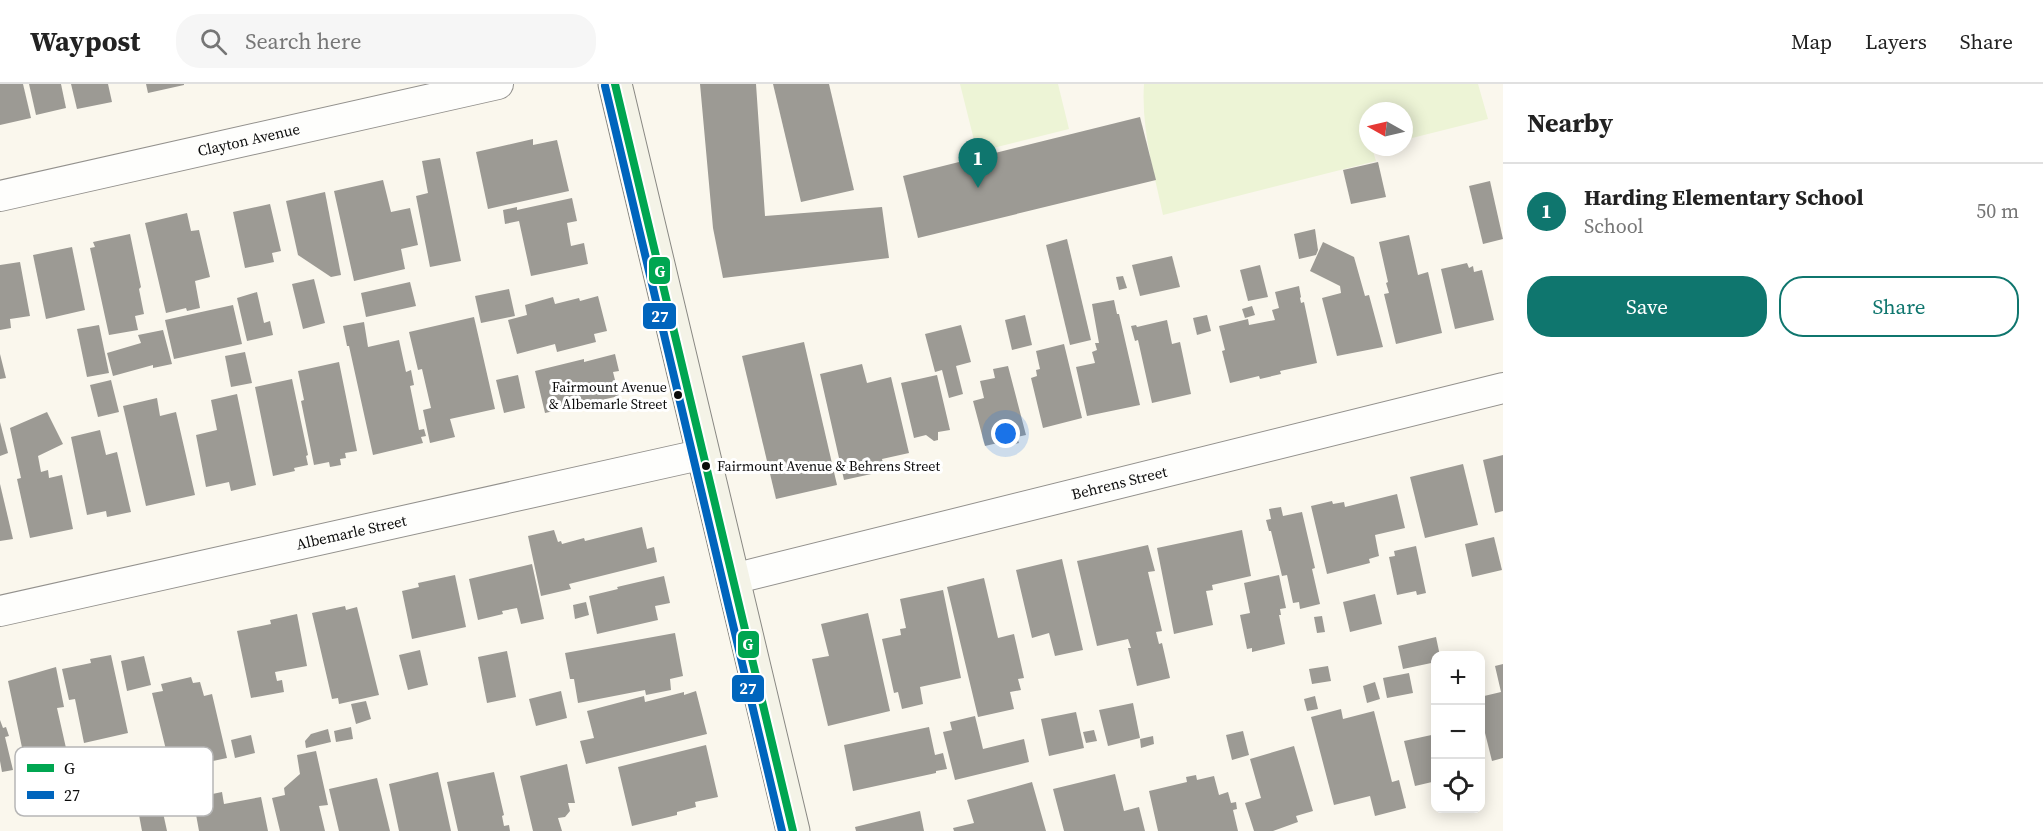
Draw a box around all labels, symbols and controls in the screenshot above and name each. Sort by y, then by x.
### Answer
search box [176,14,596,68]
text: Waypost [30,22,140,60]
icon: search [197,25,230,58]
text: Search here [245,26,361,56]
text: Map [1791,27,1832,56]
text: Layers [1865,27,1927,56]
text: Share [1960,27,2013,56]
north arrow [1359,102,1413,156]
text: Nearby [1527,105,1613,141]
street label: Clayton Avenue [196,118,302,161]
pin: 1 [958,138,998,188]
text: Harding Elementary School [1584,182,1864,212]
text: 1 [1541,197,1552,225]
text: 50 m [1976,197,2019,225]
text: School [1584,212,1644,240]
line badge: G [648,256,671,285]
text: G [655,260,666,282]
button: Save [1527,276,1767,337]
button: Share [1779,276,2019,337]
line badge: 27 [642,302,677,330]
text: 27 [651,305,669,327]
place label: Fairmount Avenue & Albemarle Street [549,377,667,414]
marker: Fairmount Avenue & Albemarle Street [672,389,684,401]
your location [991,419,1020,448]
place label: Fairmount Avenue & Behrens Street [717,456,940,476]
marker: Fairmount Avenue & Behrens Street [700,460,712,472]
street label: Behrens Street [1069,461,1169,505]
street label: Albemarle Street [294,510,409,555]
line badge: G [737,630,760,659]
text: G [743,633,754,655]
map controls [1431,651,1485,813]
button: + [1431,651,1485,705]
line badge: 27 [731,674,765,703]
text: 27 [739,677,757,699]
button: − [1431,705,1485,759]
legend [15,747,213,816]
text: G [64,757,75,779]
button: locate [1431,759,1485,813]
text: 27 [64,784,80,806]

